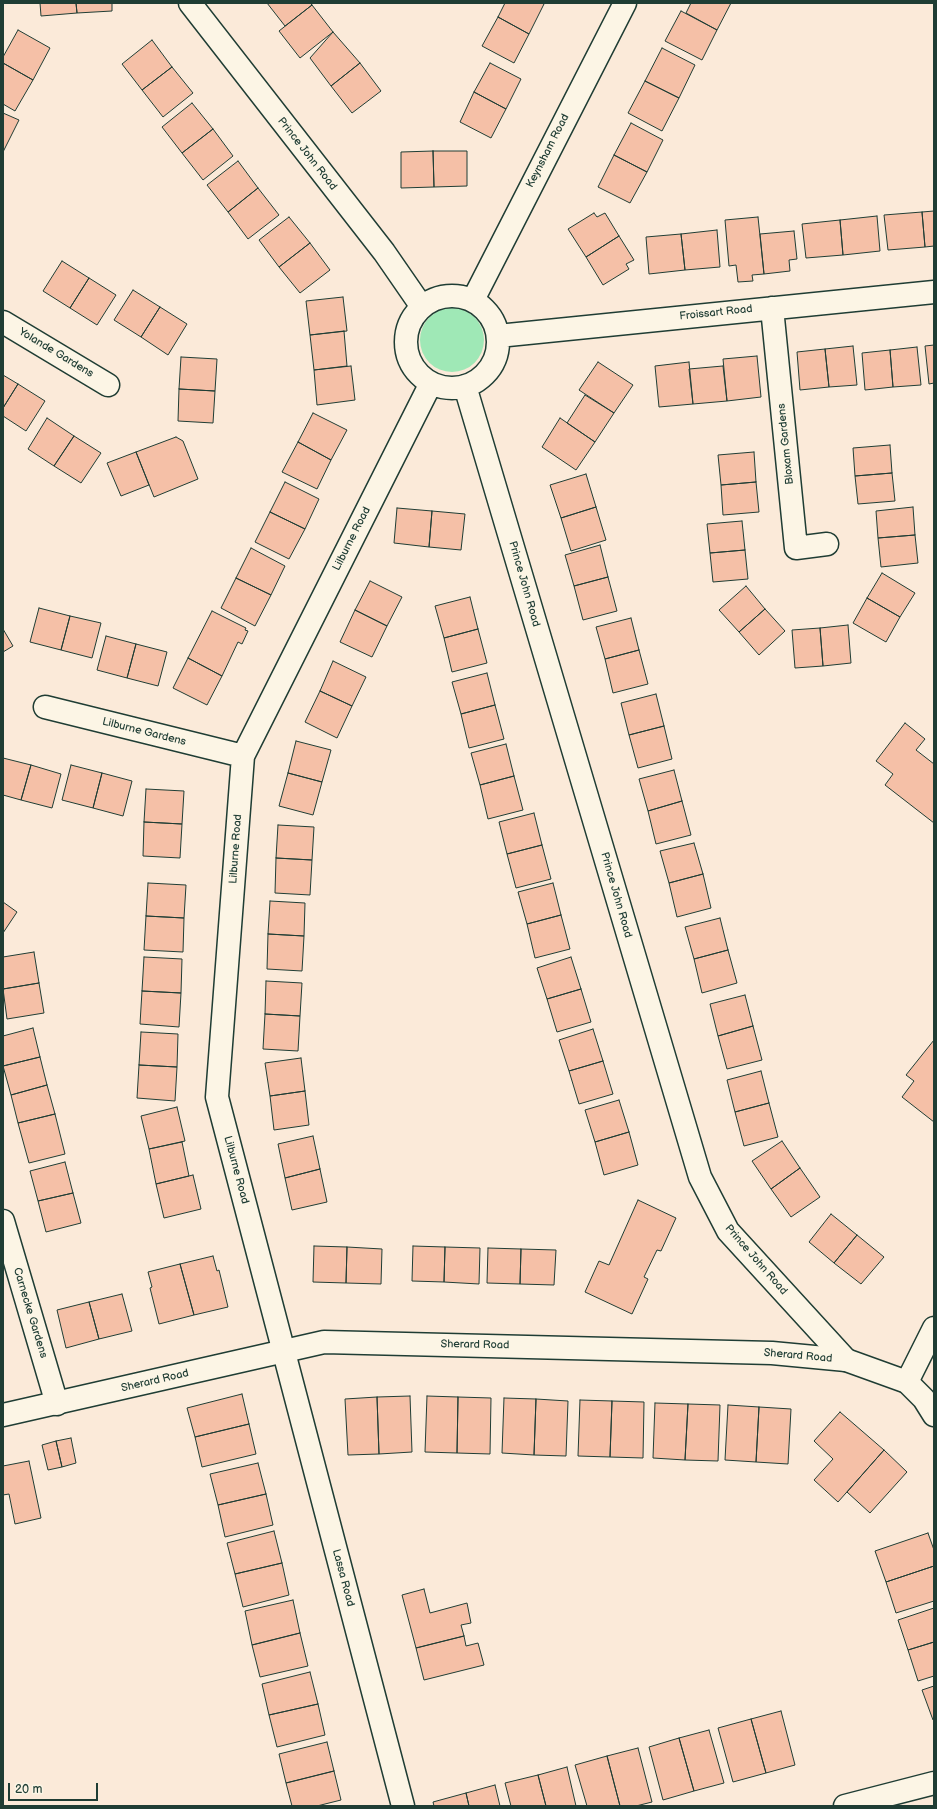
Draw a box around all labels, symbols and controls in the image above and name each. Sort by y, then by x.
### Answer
street label: Keynsham Road [524,112,572,190]
street label: Prince John Road [275,115,339,193]
street label: Froissart Road [679,303,753,323]
street label: Yolande Gardens [16,325,96,381]
street label: Bloxam Gardens [775,403,797,485]
street label: Lilburne Road [330,505,374,573]
street label: Prince John Road [505,540,543,628]
street label: Lilburne Gardens [101,715,187,749]
street label: Lilburne Road [227,814,245,884]
street label: Prince John Road [597,851,635,939]
street label: Lilburne Road [221,1135,251,1205]
street label: Prince John Road [722,1222,790,1298]
street label: Carnecke Gardens [10,1266,50,1360]
street label: Sherard Road [440,1338,510,1352]
street label: Sherard Road [763,1346,833,1366]
street label: Sherard Road [120,1367,190,1395]
street label: Lassa Road [329,1548,357,1608]
scale bar [10,1775,100,1801]
text: 20 m [15,1782,42,1797]

